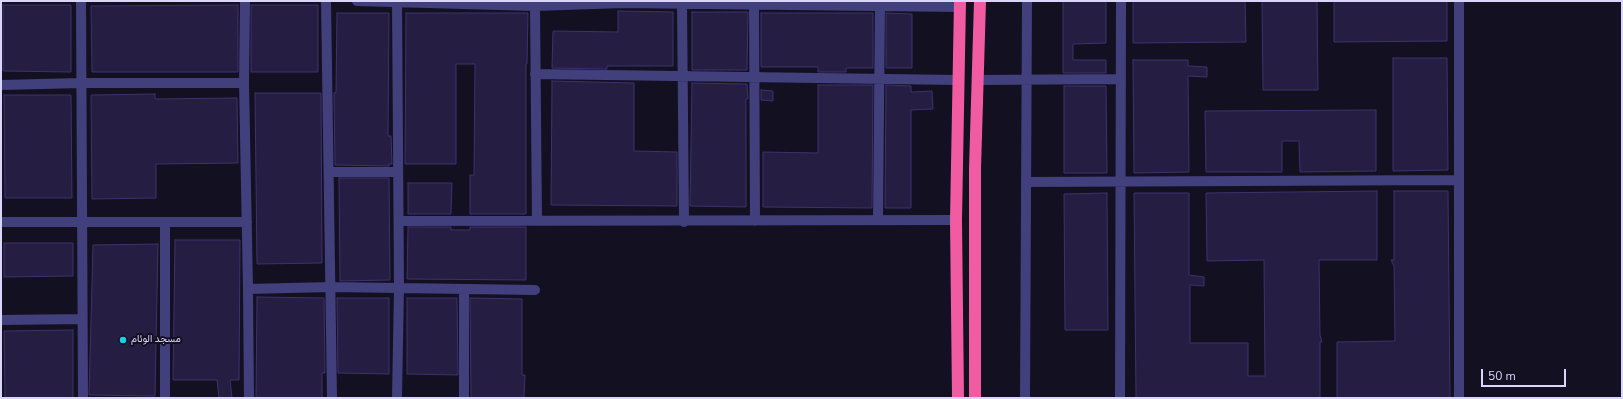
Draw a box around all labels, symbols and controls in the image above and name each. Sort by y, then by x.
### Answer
place label: مسجد الوئام [131,334,181,346]
marker: مسجد الوئام [118,335,128,345]
scale bar [1483,361,1568,387]
text: 50 m [1488,368,1516,384]

